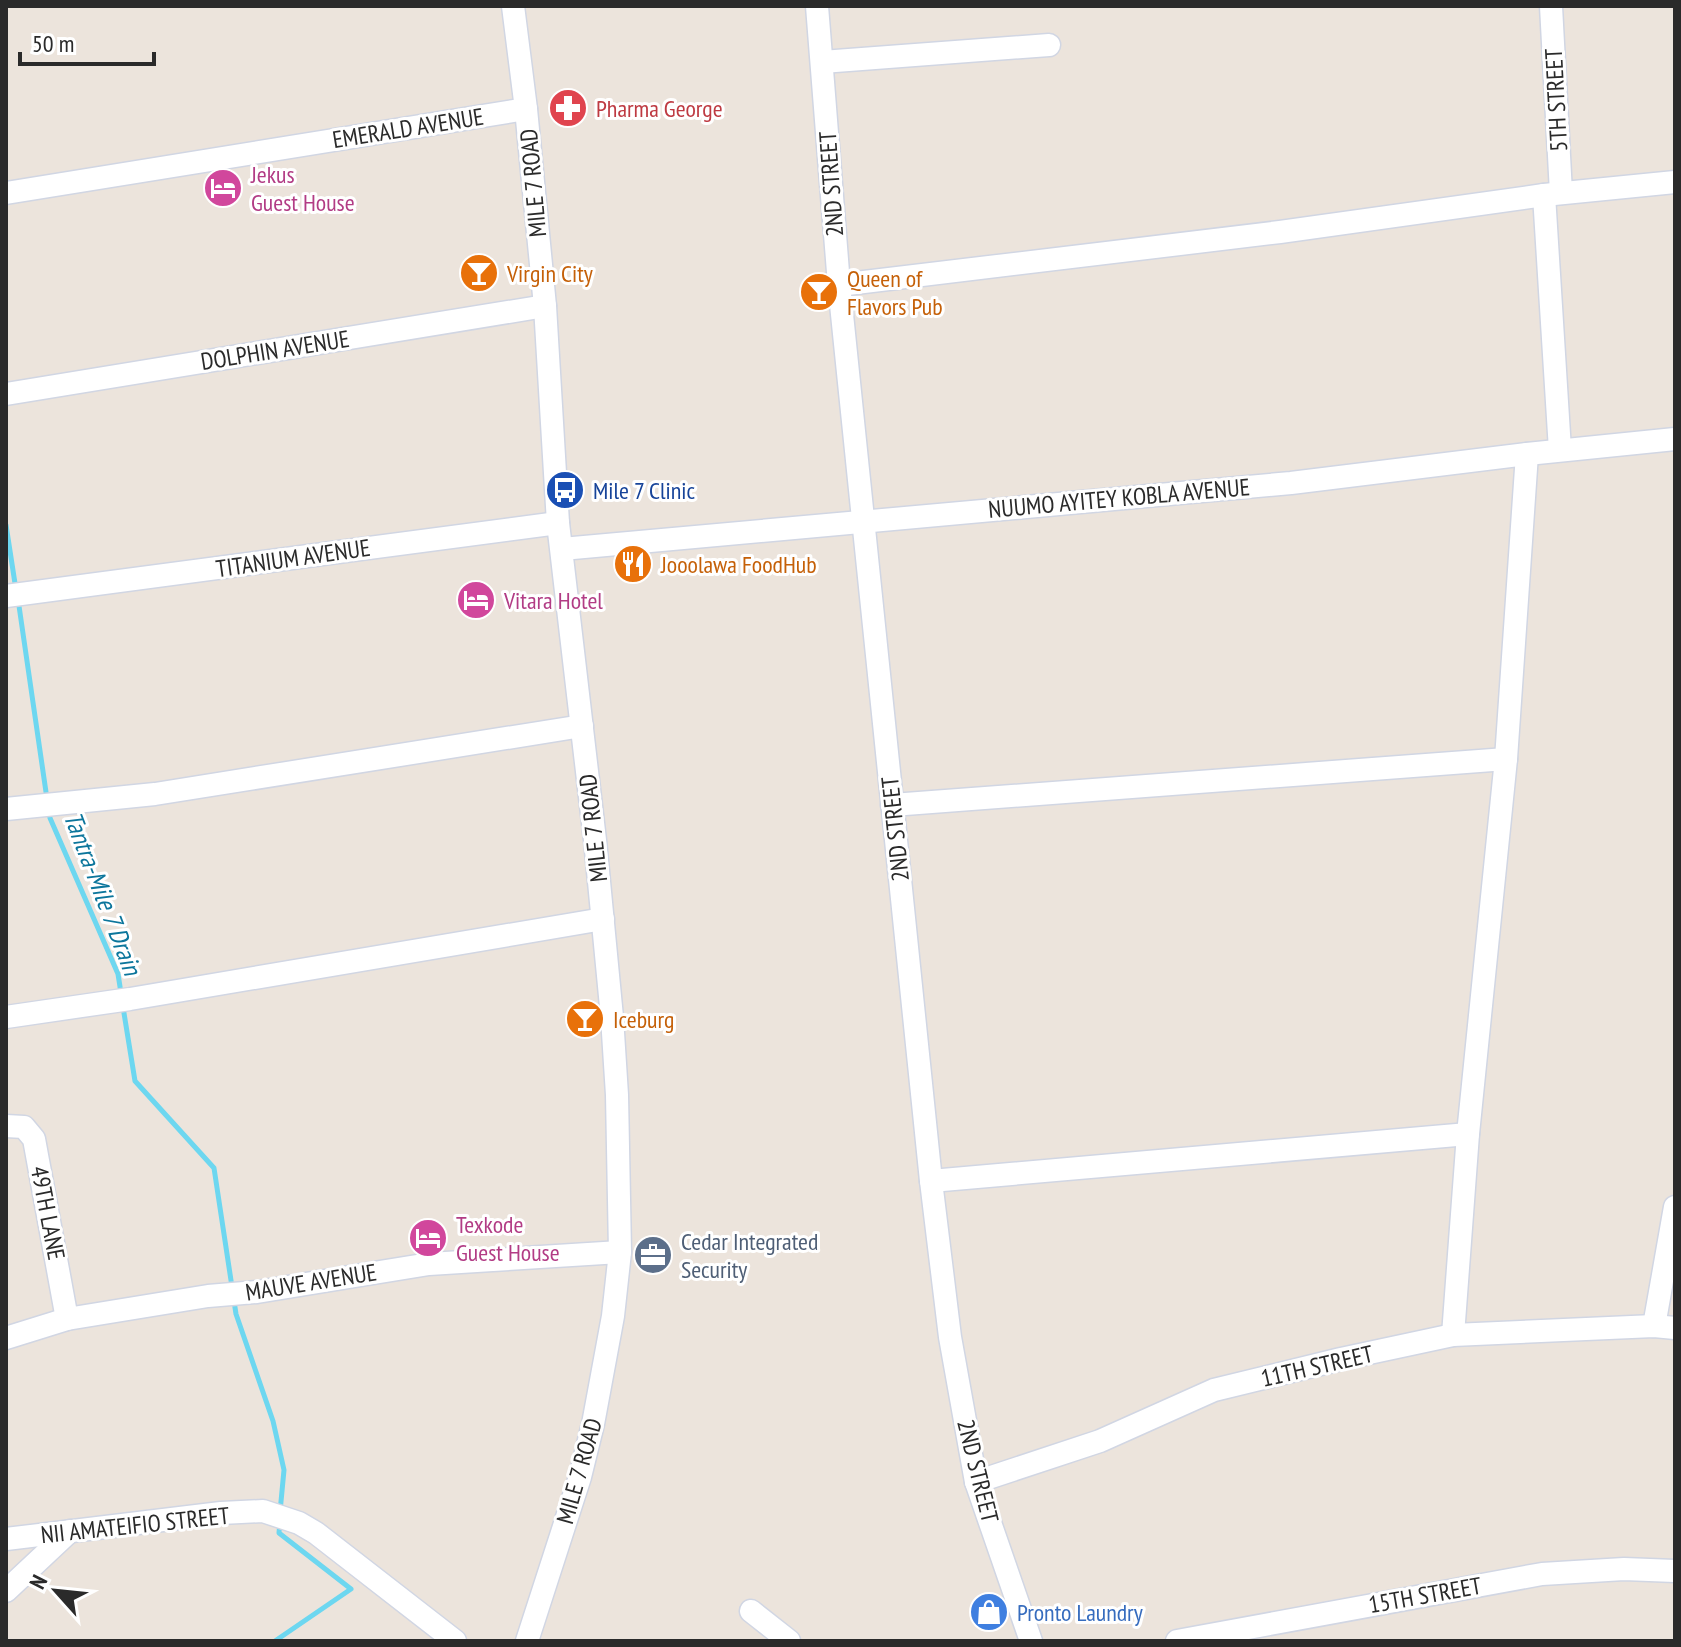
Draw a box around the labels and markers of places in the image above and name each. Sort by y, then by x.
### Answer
pharmacy icon: Pharma George [547,87,589,129]
place label: Pharma George [596,93,723,124]
place label: Jekus Guest House [250,159,355,218]
hotel icon: Jekus Guest House [202,167,244,209]
bar icon: Virgin City [458,252,500,294]
place label: Virgin City [506,258,593,289]
place label: Queen of Flavors Pub [847,263,943,322]
bar icon: Queen of Flavors Pub [798,271,840,313]
bus stop icon: Mile 7 Clinic [544,469,586,511]
place label: Mile 7 Clinic [593,475,695,506]
restaurant icon: Jooolawa FoodHub [612,543,654,585]
place label: Jooolawa FoodHub [660,549,817,580]
hotel icon: Vitara Hotel [455,579,497,621]
place label: Vitara Hotel [503,585,603,616]
bar icon: Iceburg [564,998,606,1040]
place label: Iceburg [613,1004,674,1035]
place label: Texkode Guest House [456,1209,560,1268]
hotel icon: Texkode Guest House [407,1217,449,1259]
place label: Cedar Integrated Security [681,1226,818,1285]
office icon: Cedar Integrated Security [632,1234,674,1276]
shop icon: Pronto Laundry [968,1591,1010,1633]
place label: Pronto Laundry [1017,1597,1143,1628]

